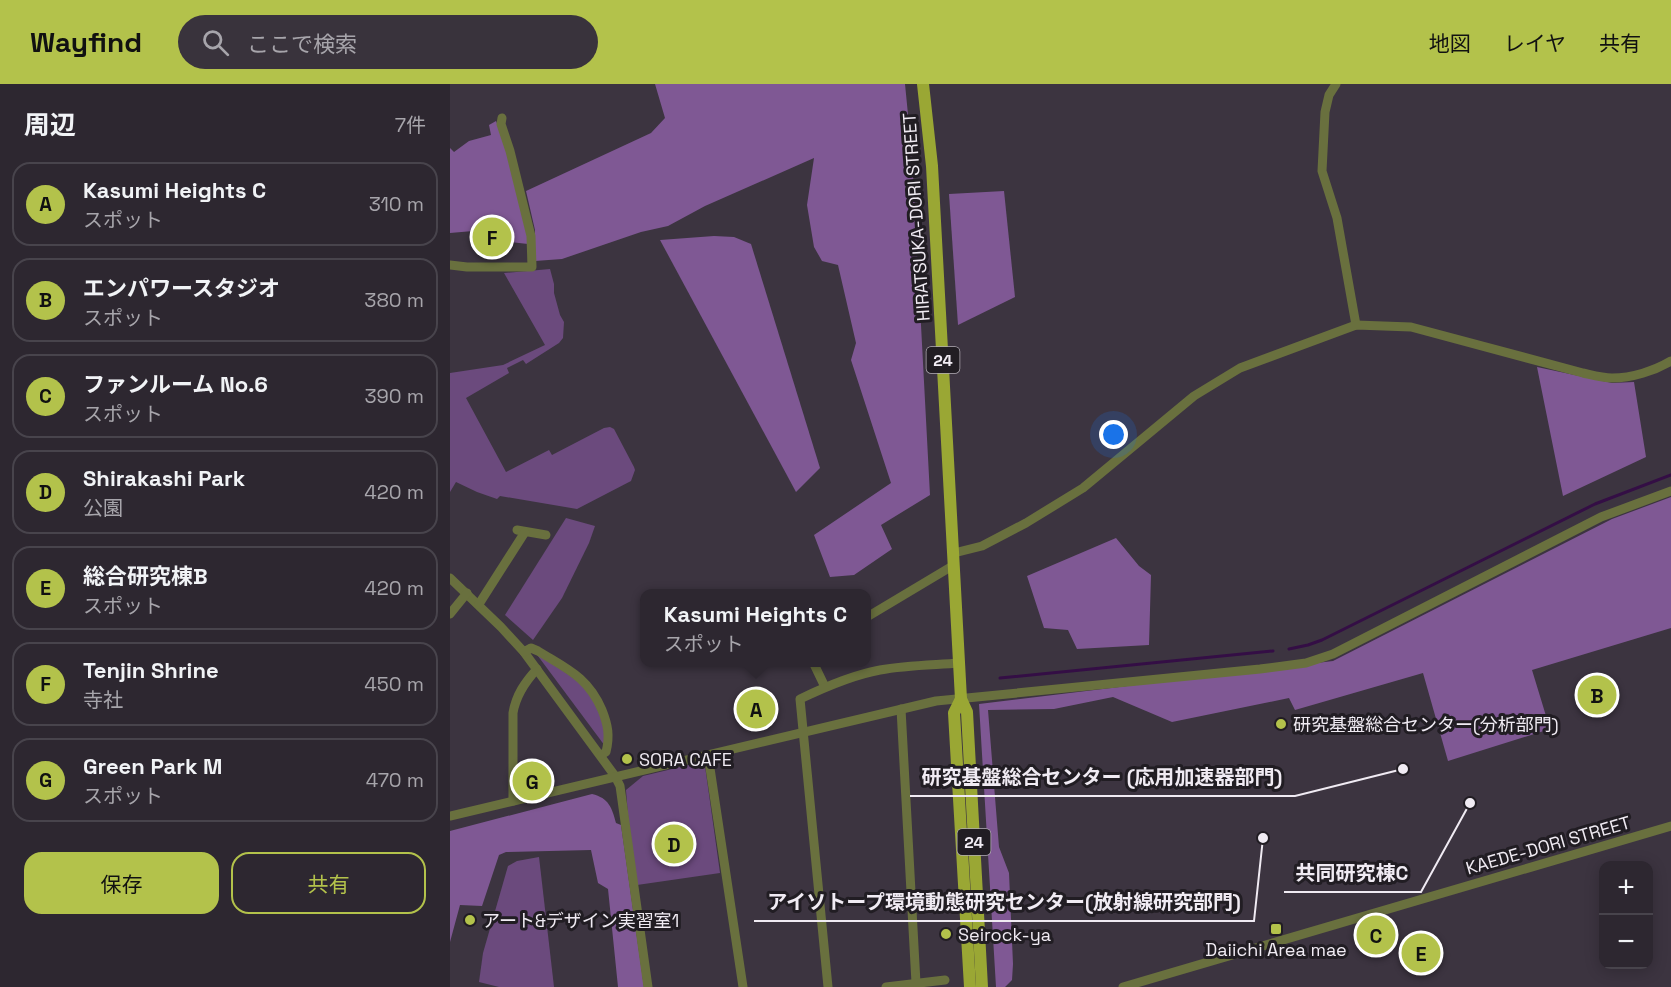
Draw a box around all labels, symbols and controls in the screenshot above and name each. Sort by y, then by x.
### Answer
search box [178,15,598,69]
text: Wayfind [30,24,142,60]
icon: search [199,26,232,59]
text: ここで検索 [247,30,357,58]
text: 地図 [1429,30,1471,57]
text: レイヤ [1504,30,1566,57]
text: 共有 [1599,30,1641,57]
text: 周辺 [24,108,76,142]
text: 7件 [395,112,426,138]
street label: HIRATSUKA-DORI STREET [897,112,935,322]
text: Kasumi Heights C [83,176,266,204]
text: A [39,191,52,217]
text: 310 m [369,191,424,217]
text: スポット [83,207,163,233]
pin: F [472,214,512,260]
text: エンパワースタジオ [83,274,280,302]
text: B [39,287,52,313]
text: 380 m [364,287,424,313]
text: スポット [83,305,163,331]
road number: 24 [926,347,960,373]
text: ファンルーム No.6 [83,370,268,398]
text: C [39,383,52,409]
text: 390 m [365,383,424,409]
text: スポット [83,401,163,427]
your location [1099,420,1128,449]
text: Shirakashi Park [83,464,245,492]
text: D [39,479,52,505]
text: 420 m [364,479,424,505]
text: 公園 [83,495,123,521]
text: 総合研究棟B [83,562,208,590]
text: E [40,575,51,601]
text: 420 m [364,575,424,601]
popup [640,589,871,667]
text: スポット [83,593,163,619]
text: Kasumi Heights C [664,600,847,628]
text: スポット [664,631,744,657]
text: Tenjin Shrine [83,656,219,684]
text: F [40,671,51,697]
text: 450 m [364,671,424,697]
pin: B [1578,672,1616,718]
pin: A [736,686,776,732]
text: 寺社 [83,687,123,713]
place label: 研究基盤総合センター(分析部門) [1293,713,1559,736]
marker: 研究基盤総合センター(分析部門) [1274,717,1288,731]
place label: SORA CAFE [639,748,732,771]
text: Green Park M [83,752,222,780]
marker: SORA CAFE [620,752,634,766]
pin: G [512,758,551,804]
callout: 研究基盤総合センター (応用加速器部門) [910,758,1295,796]
text: 研究基盤総合センター (応用加速器部門) [922,764,1282,790]
text: G [39,767,52,793]
text: 470 m [366,767,424,793]
text: スポット [83,783,163,809]
street label: KAEDE-DORI STREET [1463,810,1633,880]
pin: D [654,822,694,867]
road number: 24 [958,829,990,855]
button: 保存 [24,852,219,914]
button: 共有 [231,852,426,914]
callout: 共同研究棟C [1284,854,1421,892]
text: 共同研究棟C [1296,860,1409,886]
map controls [1599,861,1653,969]
button: + [1599,861,1653,915]
callout: アイソトープ環境動態研究センター(放射線研究部門) [754,883,1254,921]
text: アイソトープ環境動態研究センター(放射線研究部門) [767,889,1241,915]
place label: アート&デザイン実習室1 [482,909,679,932]
pin: C [1356,912,1396,958]
marker: アート&デザイン実習室1 [463,913,477,927]
button: − [1599,915,1653,969]
marker: Daiichi Area mae [1269,922,1283,936]
place label: Seirock-ya [958,923,1051,946]
marker: Seirock-ya [939,927,953,941]
pin: E [1402,930,1440,976]
place label: Daiichi Area mae [1205,938,1347,961]

